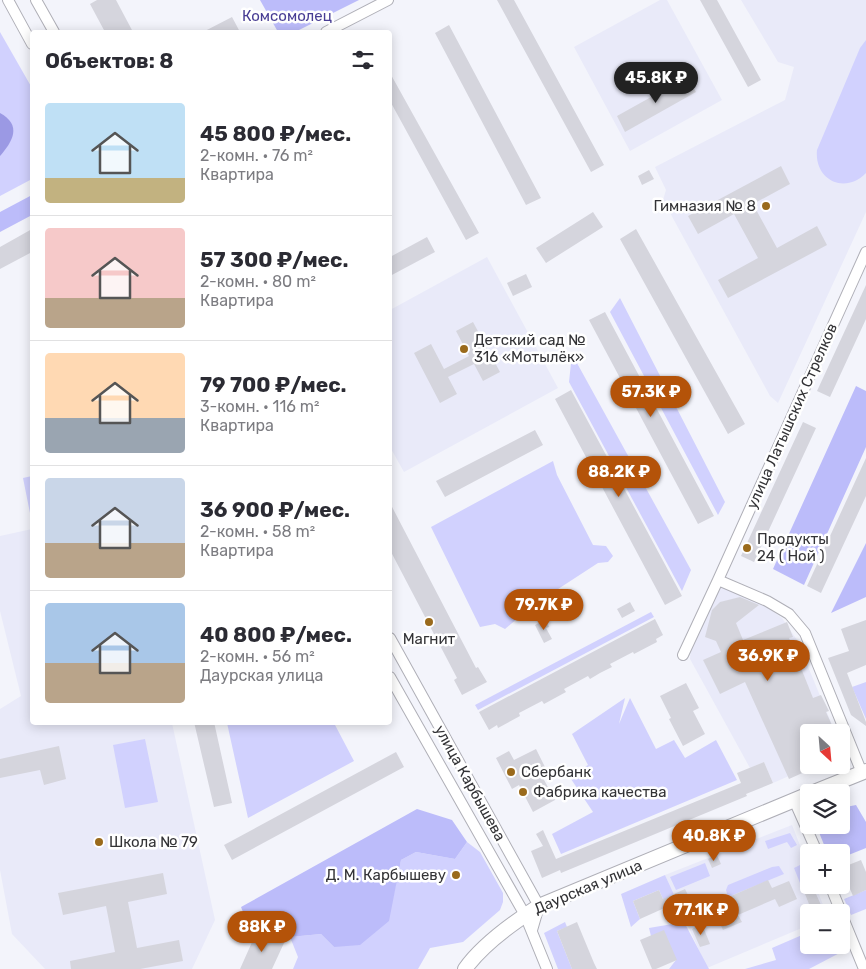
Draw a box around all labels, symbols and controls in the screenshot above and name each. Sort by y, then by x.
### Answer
park label: Комсомолец [242,7,332,25]
icon: filters [349,46,377,74]
text: Объектов: 8 [45,48,174,73]
pin: 45.8K ₽ [610,62,702,104]
text: 45.8K ₽ [625,68,687,87]
text: 45 800 ₽/мес. [200,121,351,146]
icon: home [85,123,145,183]
text: 2-комн. · 76 m² [200,146,313,165]
text: Квартира [200,165,274,184]
place label: Гимназия № 8 [653,197,756,215]
marker: Гимназия № 8 [760,200,772,212]
text: 57 300 ₽/мес. [200,247,348,272]
icon: home [85,248,145,308]
text: 2-комн. · 80 m² [200,272,316,291]
text: Квартира [200,291,274,310]
street label: улица Латышских Стрелков [743,320,841,512]
place label: Детский сад № 316 «Мотылёк» [474,331,586,366]
marker: Детский сад № 316 «Мотылёк» [458,343,470,355]
text: 79 700 ₽/мес. [200,372,347,397]
icon: home [85,373,145,433]
pin: 57.3K ₽ [605,376,697,418]
text: 57.3K ₽ [621,382,681,401]
text: 3-комн. · 116 m² [200,397,320,416]
text: Квартира [200,416,274,435]
pin: 88.2K ₽ [573,456,665,498]
text: 88.2K ₽ [588,462,650,481]
text: 36 900 ₽/мес. [200,497,350,522]
icon: home [85,498,145,558]
text: 2-комн. · 58 m² [200,522,315,541]
place label: Продукты 24 ( Ной ) [757,530,829,565]
text: Квартира [200,541,274,560]
marker: Продукты 24 ( Ной ) [741,542,753,554]
pin: 79.7K ₽ [498,588,590,631]
text: 79.7K ₽ [515,595,573,614]
marker: Магнит [423,616,435,628]
text: 40 800 ₽/мес. [200,622,352,647]
icon: home [85,623,145,683]
place label: Магнит [403,630,456,648]
pin: 36.9K ₽ [722,640,814,682]
text: 36.9K ₽ [738,646,798,665]
text: 2-комн. · 56 m² [200,647,315,666]
text: Даурская улица [200,666,323,685]
street label: улица Карбышева [431,722,509,844]
north arrow [800,724,850,774]
map controls [800,724,850,954]
place label: Сбербанк [521,763,591,781]
marker: Сбербанк [505,766,517,778]
place label: Фабрика качества [533,783,667,801]
button: layers [800,784,850,834]
marker: Фабрика качества [517,786,529,798]
pin: 40.8K ₽ [668,820,760,862]
text: 40.8K ₽ [683,826,745,845]
place label: Школа № 79 [109,833,198,851]
marker: Школа № 79 [93,836,105,848]
button: + [800,844,850,894]
street label: Даурская улица [531,856,645,918]
place label: Д. М. Карбышеву [326,866,446,884]
marker: Д. М. Карбышеву [450,869,462,881]
pin: 77.1K ₽ [655,894,747,936]
text: 77.1K ₽ [674,900,728,919]
button: − [800,904,850,954]
pin: 88K ₽ [227,910,297,953]
text: 88K ₽ [238,917,286,936]

